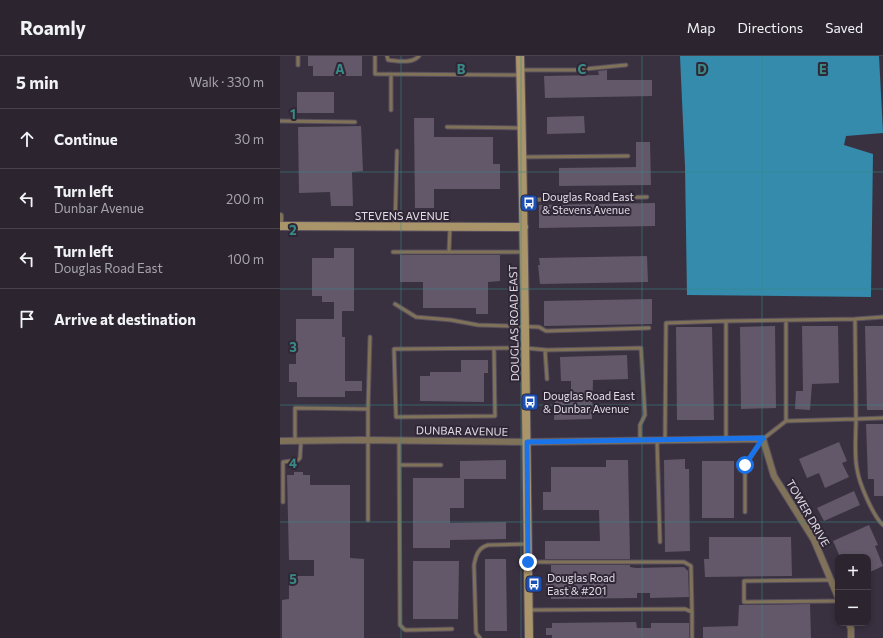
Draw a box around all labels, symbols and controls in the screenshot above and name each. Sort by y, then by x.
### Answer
text: Roamly [20,16,86,39]
text: Map [687,19,716,36]
text: Directions [738,19,803,36]
text: Saved [825,19,863,36]
text: A [335,61,345,77]
text: B [457,61,466,77]
text: C [578,61,587,77]
text: D [697,61,707,77]
text: E [819,61,827,77]
text: 5 min [16,72,59,93]
text: Walk · 330 m [189,74,264,90]
text: 1 [290,106,296,122]
icon: ahead [16,128,38,150]
text: Continue [54,130,118,148]
text: 30 m [234,131,264,147]
text: Turn left [54,182,113,200]
icon: left [16,188,38,210]
place label: Douglas Road East & Stevens Avenue [542,190,634,216]
text: 200 m [226,191,264,207]
bus stop icon: Douglas Road East & Stevens Avenue [519,193,539,213]
text: Dunbar Avenue [54,200,144,216]
street label: STEVENS AVENUE [355,209,449,222]
text: 2 [289,222,297,238]
text: Turn left [54,242,113,260]
icon: left [16,248,38,270]
text: 100 m [228,251,264,267]
text: Douglas Road East [54,260,163,276]
street label: DOUGLAS ROAD EAST [506,265,521,382]
icon: arrive [16,308,38,330]
text: Arrive at destination [54,310,196,328]
text: 3 [289,339,297,355]
place label: Douglas Road East & Dunbar Avenue [543,389,635,415]
bus stop icon: Douglas Road East & Dunbar Avenue [520,392,540,412]
street label: DUNBAR AVENUE [416,423,508,438]
text: 4 [289,455,297,471]
route start [736,456,754,474]
street label: TOWER DRIVE [784,477,833,549]
route end [519,553,537,571]
map controls [835,554,871,626]
button: + [835,554,871,590]
text: 5 [289,571,297,587]
place label: Douglas Road East & #201 [547,571,615,597]
bus stop icon: Douglas Road East & #201 [524,574,544,594]
button: − [835,590,871,626]

